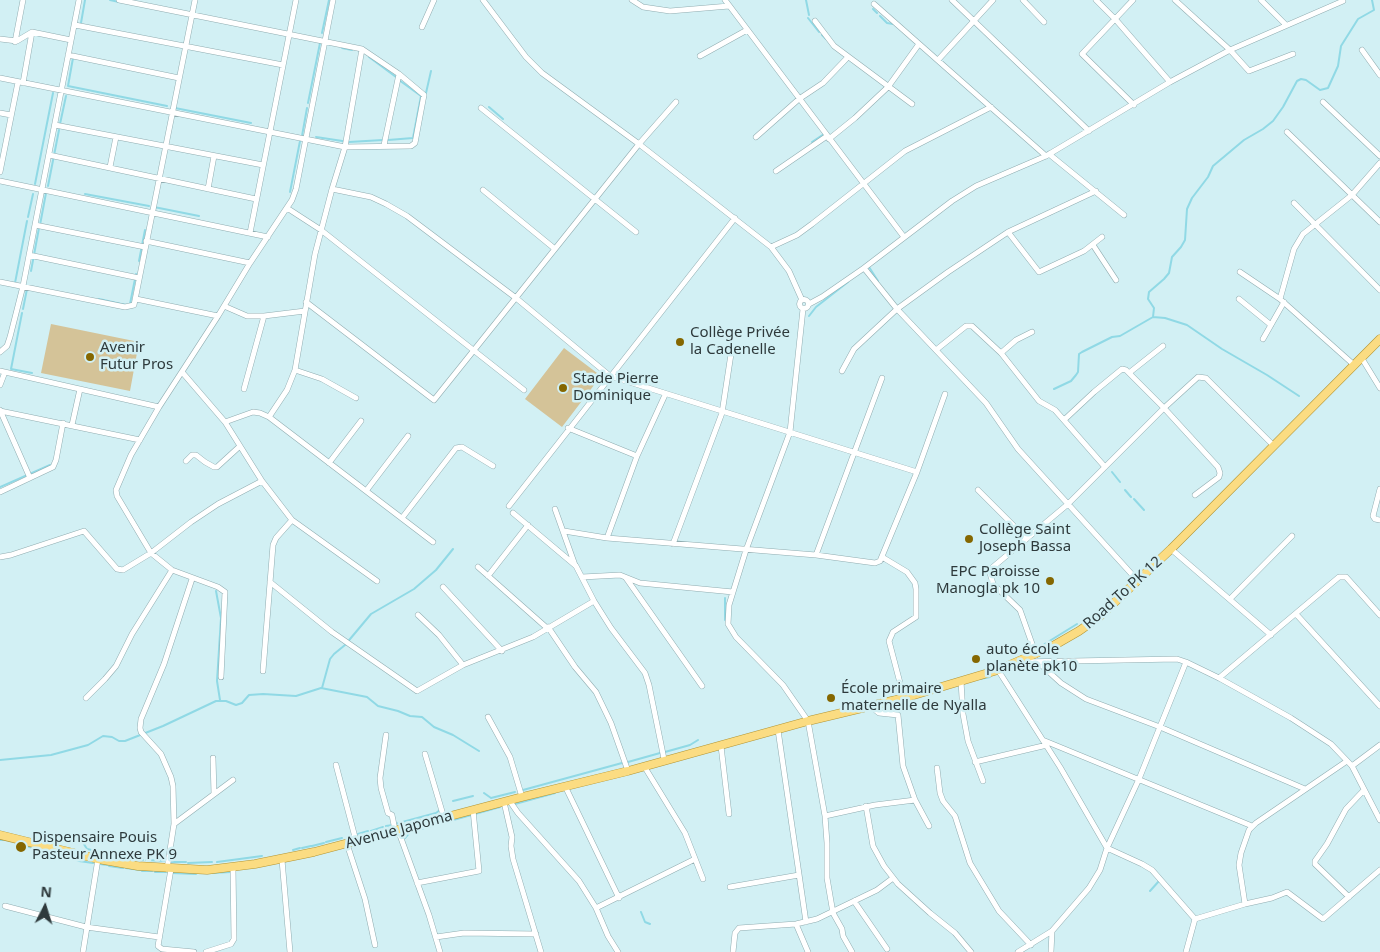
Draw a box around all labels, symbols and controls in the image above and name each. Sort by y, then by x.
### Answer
place label: Collège Privée la Cadenelle [690,324,790,359]
marker: Collège Privée la Cadenelle [674,336,686,348]
place label: Avenir Futur Pros [100,339,173,374]
marker: Avenir Futur Pros [84,351,96,363]
place label: Stade Pierre Dominique [573,370,659,405]
marker: Stade Pierre Dominique [557,382,569,394]
place label: Collège Saint Joseph Bassa [979,521,1071,556]
marker: Collège Saint Joseph Bassa [963,533,975,545]
street label: Road To PK 12 [1080,553,1166,633]
place label: EPC Paroisse Manogla pk 10 [936,563,1040,598]
marker: EPC Paroisse Manogla pk 10 [1044,575,1056,587]
place label: auto école planète pk10 [986,641,1077,676]
marker: auto école planète pk10 [970,653,982,665]
place label: École primaire maternelle de Nyalla [841,680,987,715]
marker: École primaire maternelle de Nyalla [825,692,837,704]
street label: Avenue Japoma [344,807,454,853]
place label: Dispensaire Pouis Pasteur Annexe PK 9 [32,829,177,864]
marker: Dispensaire Pouis Pasteur Annexe PK 9 [14,840,28,854]
north arrow [20,882,70,932]
text: N [40,882,53,902]

